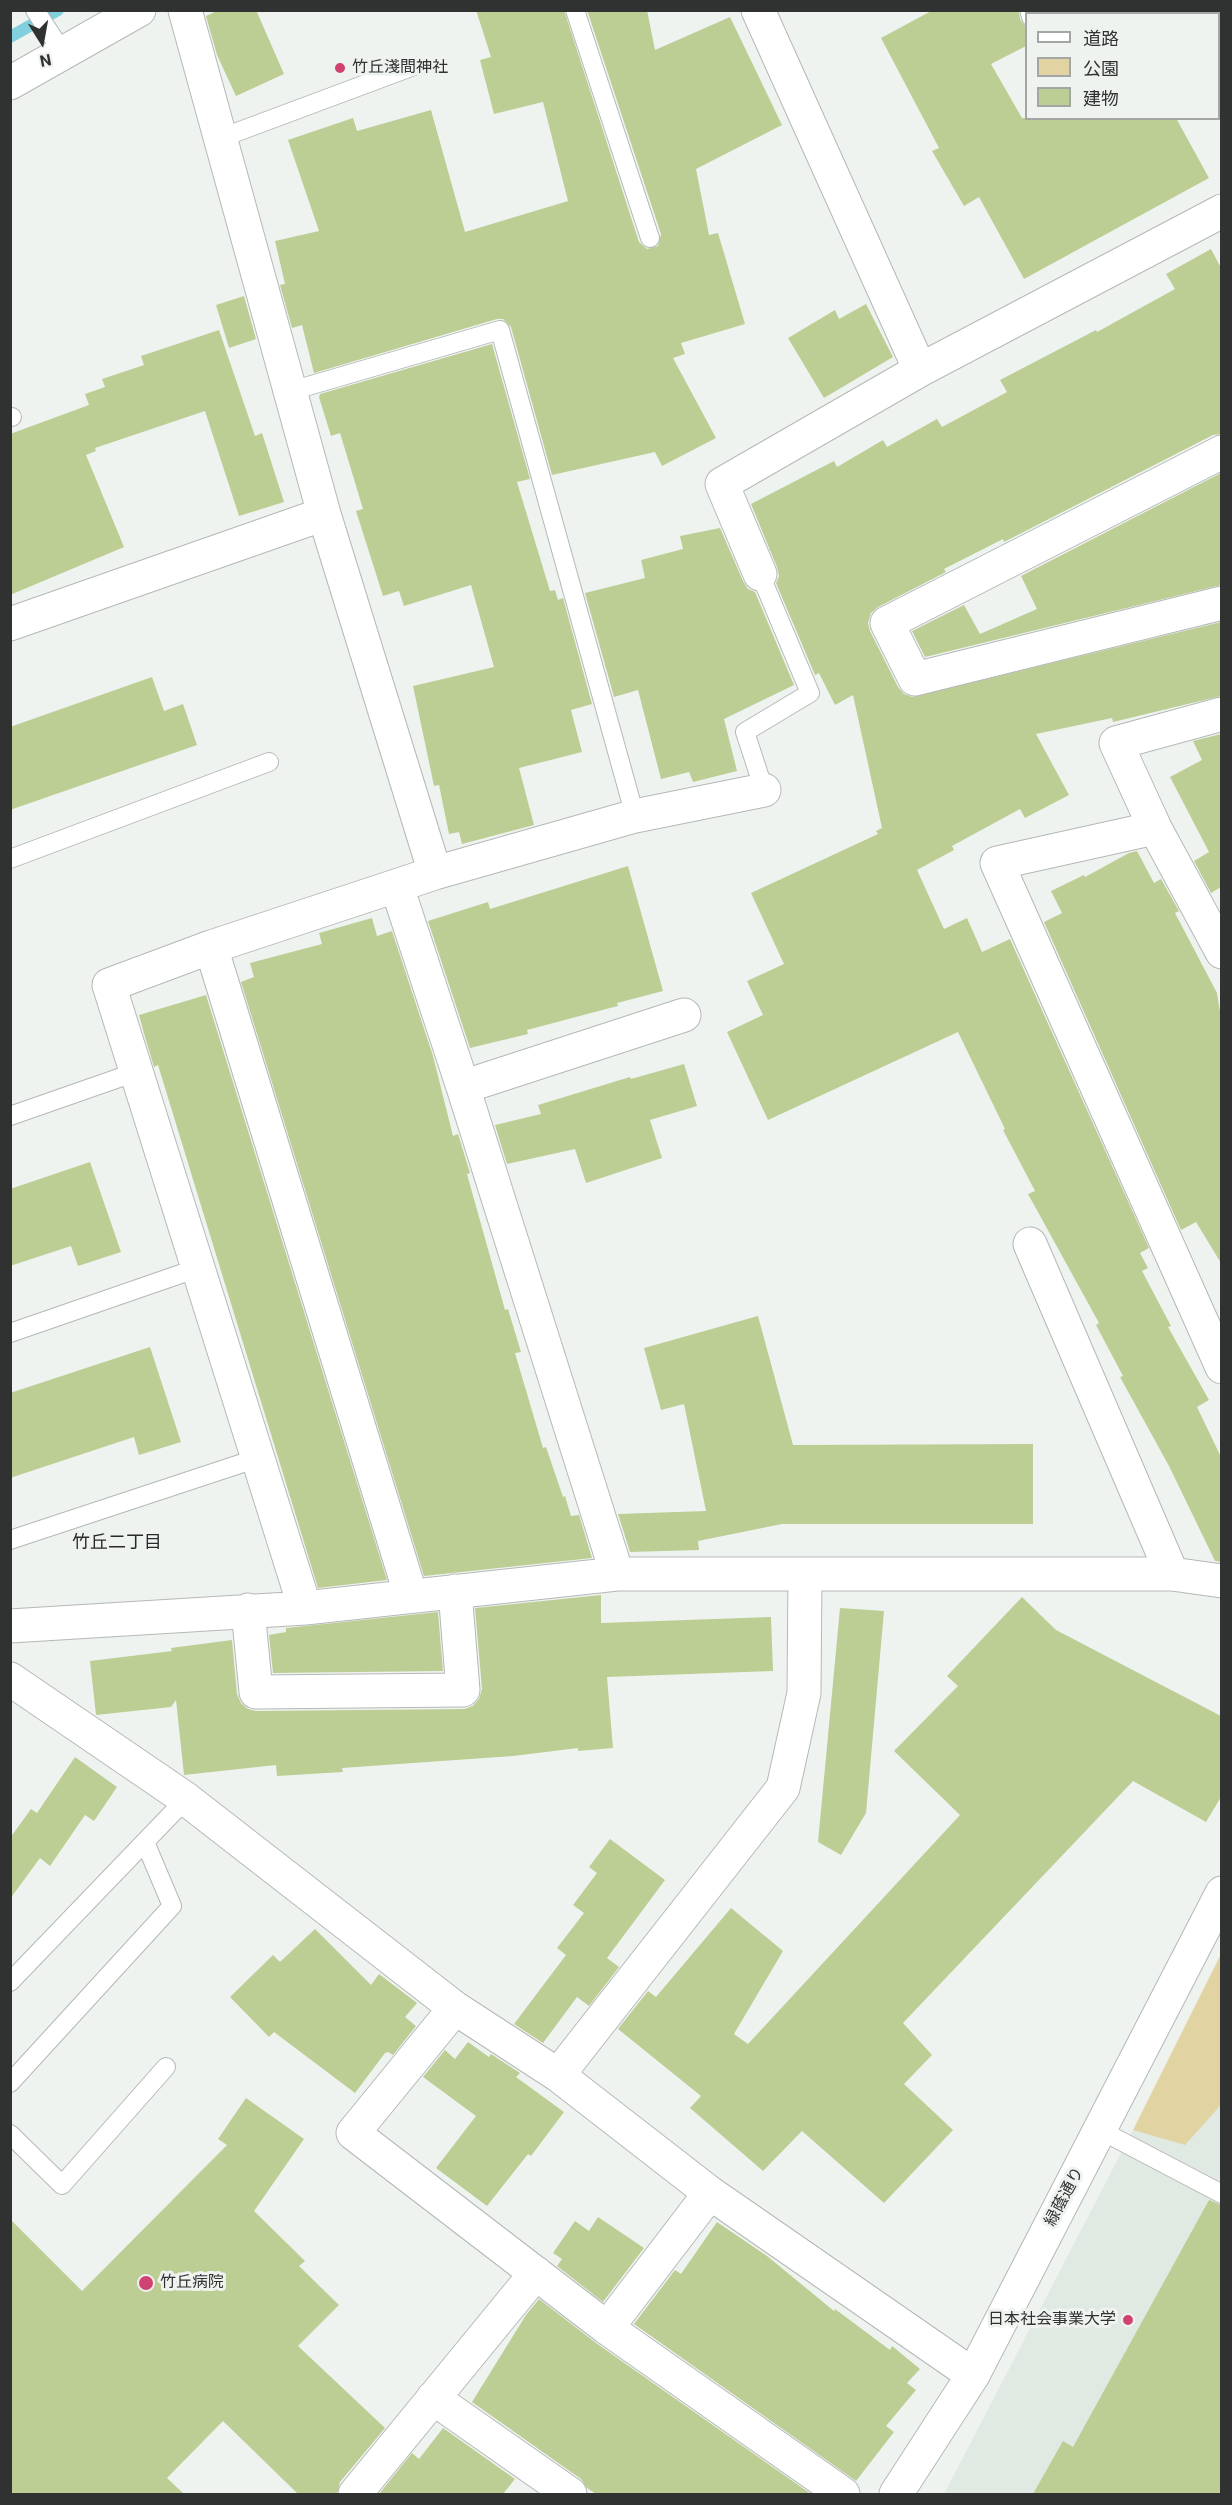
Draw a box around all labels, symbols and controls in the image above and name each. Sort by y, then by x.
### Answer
north arrow [12,12,72,72]
legend [1025,12,1220,120]
text: 道路 [1083,28,1119,49]
text: N [38,50,53,71]
place label: 竹丘淺間神社 [352,58,448,78]
text: 公園 [1083,58,1119,79]
marker: 竹丘淺間神社 [333,61,347,75]
text: 建物 [1083,88,1119,109]
district label: 竹丘二丁目 [72,1532,162,1554]
street label: 緑蔭通り [1042,2164,1088,2230]
place label: 竹丘病院 [160,2273,224,2293]
marker: 竹丘病院 [137,2274,155,2292]
place label: 日本社会事業大学 [988,2310,1116,2330]
marker: 日本社会事業大学 [1121,2313,1135,2327]

